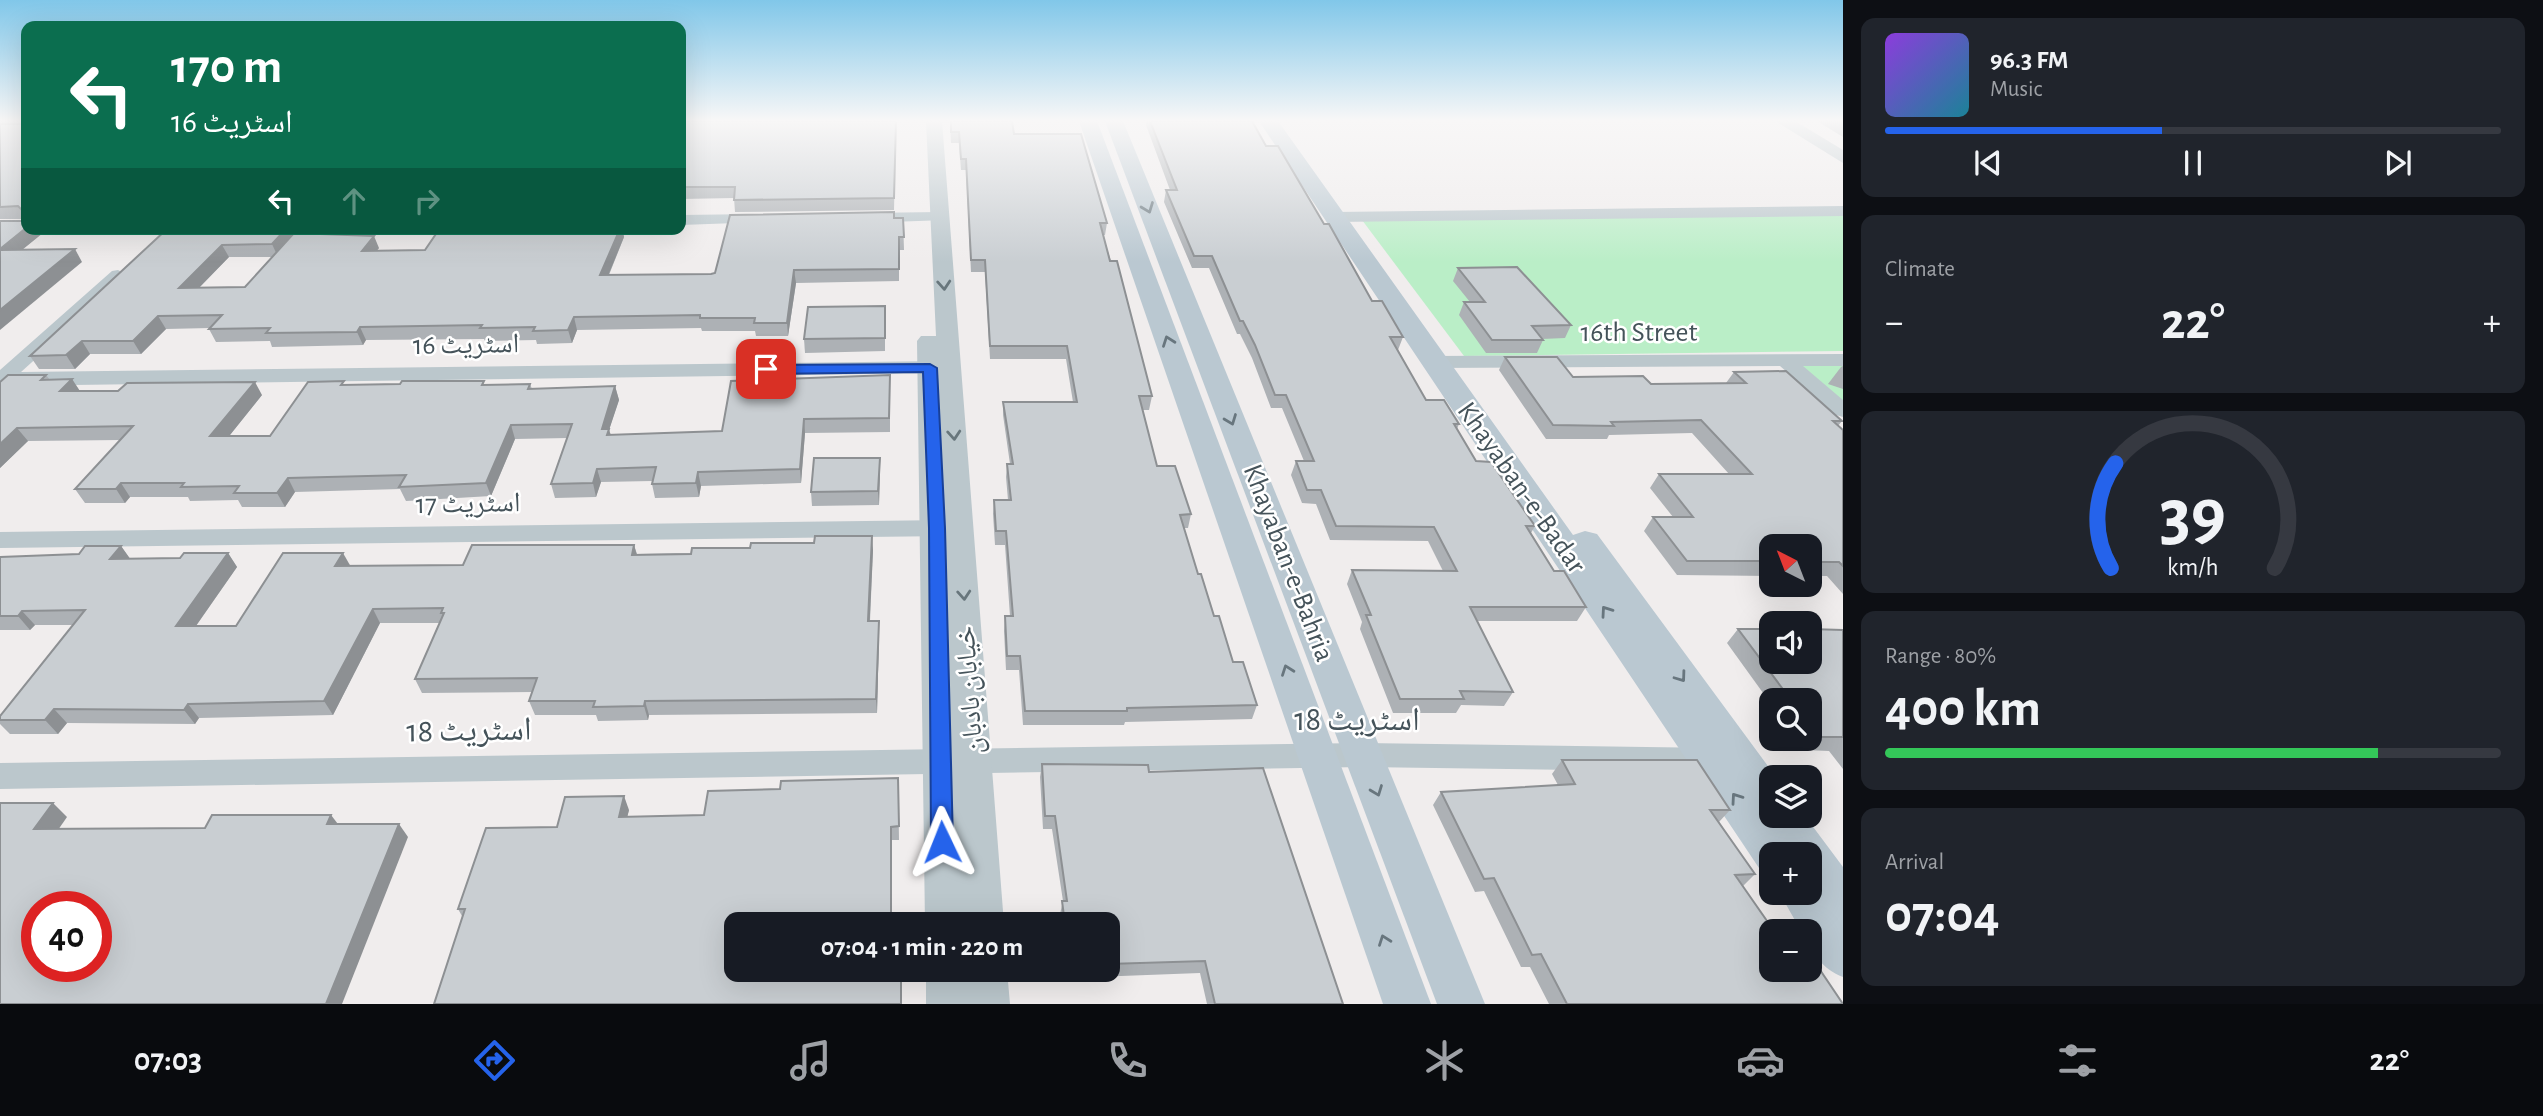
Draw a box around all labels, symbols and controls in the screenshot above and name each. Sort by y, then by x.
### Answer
text: 170 m [171,43,282,92]
text: 96.3 FM [1990,47,2069,73]
icon: left [56,49,147,140]
text: Music [1990,78,2042,101]
text: اسٹریٹ 16 [171,106,293,138]
icon: previous [1969,144,2007,182]
icon: pause [2174,144,2212,182]
icon: next [2379,144,2417,182]
icon: left [262,182,300,220]
icon: ahead [335,182,373,220]
icon: right [408,182,446,220]
one-way arrow [1140,201,1154,213]
text: Climate [1885,258,1955,281]
one-way arrow [936,280,951,291]
text: 22° [2161,296,2225,348]
text: − [1885,304,1903,342]
text: + [2483,304,2501,342]
street label: 16th Street [1581,319,1697,347]
street label: اسٹریٹ 16 [413,330,519,360]
one-way arrow [1162,335,1176,347]
pin [736,339,796,399]
icon: arrive [747,350,785,388]
street label: Khayaban-e-Badar [1452,397,1590,579]
one-way arrow [1223,413,1237,425]
one-way arrow [946,430,961,441]
street label: Khayaban-e-Bahria [1238,461,1338,665]
text: 39 [2160,480,2226,553]
street label: اسٹریٹ 17 [415,489,521,519]
north arrow [1759,534,1822,597]
map controls [1759,534,1822,982]
text: km/h [2167,555,2219,580]
one-way arrow [956,590,971,601]
one-way arrow [1602,606,1614,619]
button: sound [1759,611,1822,674]
street label: خیابان بادبان [952,625,989,755]
text: Range · 80% [1885,645,1996,668]
one-way arrow [1281,664,1295,676]
one-way arrow [1673,669,1685,682]
text: 400 km [1885,683,2041,735]
button: search [1759,688,1822,751]
street label: اسٹریٹ 18 [1294,704,1420,737]
street label: اسٹریٹ 18 [406,713,532,749]
button: layers [1759,765,1822,828]
one-way arrow [1369,784,1383,796]
one-way arrow [1732,793,1744,806]
position arrow [905,805,979,879]
button: + [1759,842,1822,905]
text: Arrival [1885,851,1944,874]
text: 07:04 [1885,889,2000,941]
speed limit sign: 40 [21,891,112,982]
button: − [1759,919,1822,982]
text: 07:04 · 1 min · 220 m [821,934,1023,960]
one-way arrow [1378,934,1392,946]
icon: directions [470,1036,519,1085]
icon: music [786,1036,835,1085]
icon: phone [1103,1036,1152,1085]
icon: climate [1420,1036,1469,1085]
icon: car [1736,1036,1785,1085]
icon: filters [2053,1036,2102,1085]
text: 07:03 [134,1044,202,1076]
text: 22° [2370,1044,2409,1076]

